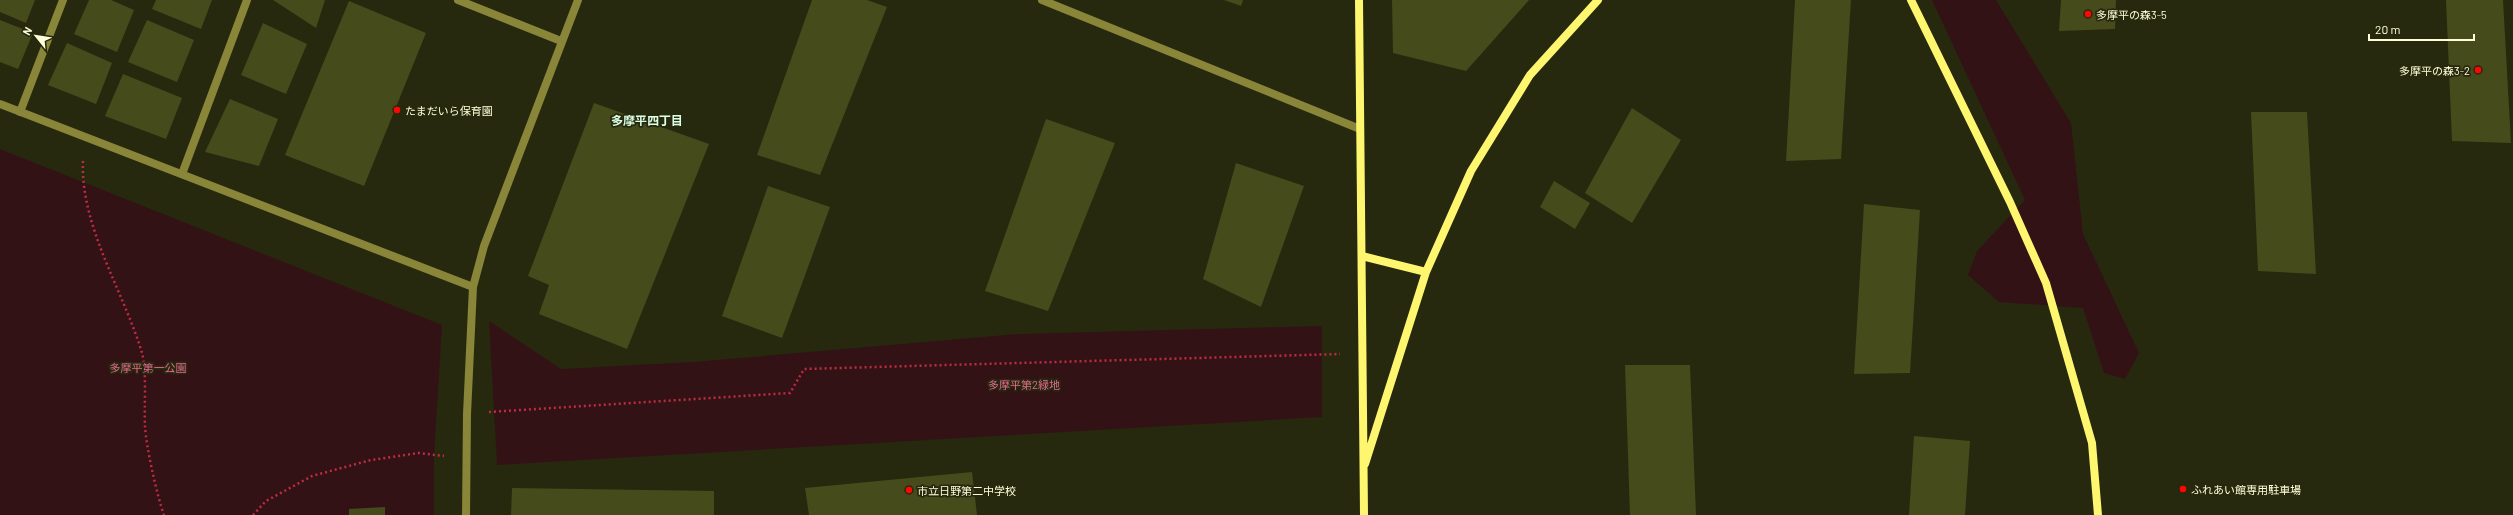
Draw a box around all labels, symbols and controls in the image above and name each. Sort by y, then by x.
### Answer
place label: 多摩平の森3-5 [2096,8,2167,21]
marker: 多摩平の森3-5 [2083,9,2093,19]
north arrow [16,16,56,56]
scale bar [2369,16,2474,42]
text: 20 m [2375,22,2401,36]
text: N [19,24,34,37]
place label: 多摩平の森3-2 [2399,64,2470,77]
marker: 多摩平の森3-2 [2473,65,2483,75]
place label: たまだいら保育園 [405,104,493,117]
marker: たまだいら保育園 [392,105,402,115]
district label: 多摩平四丁目 [611,113,683,127]
park label: 多摩平第一公園 [110,361,187,374]
park label: 多摩平第2緑地 [988,378,1060,391]
place label: ふれあい館専用駐車場 [2191,483,2301,496]
place label: 市立日野第二中学校 [917,484,1016,497]
marker: ふれあい館専用駐車場 [2178,484,2188,494]
marker: 市立日野第二中学校 [904,485,914,495]

